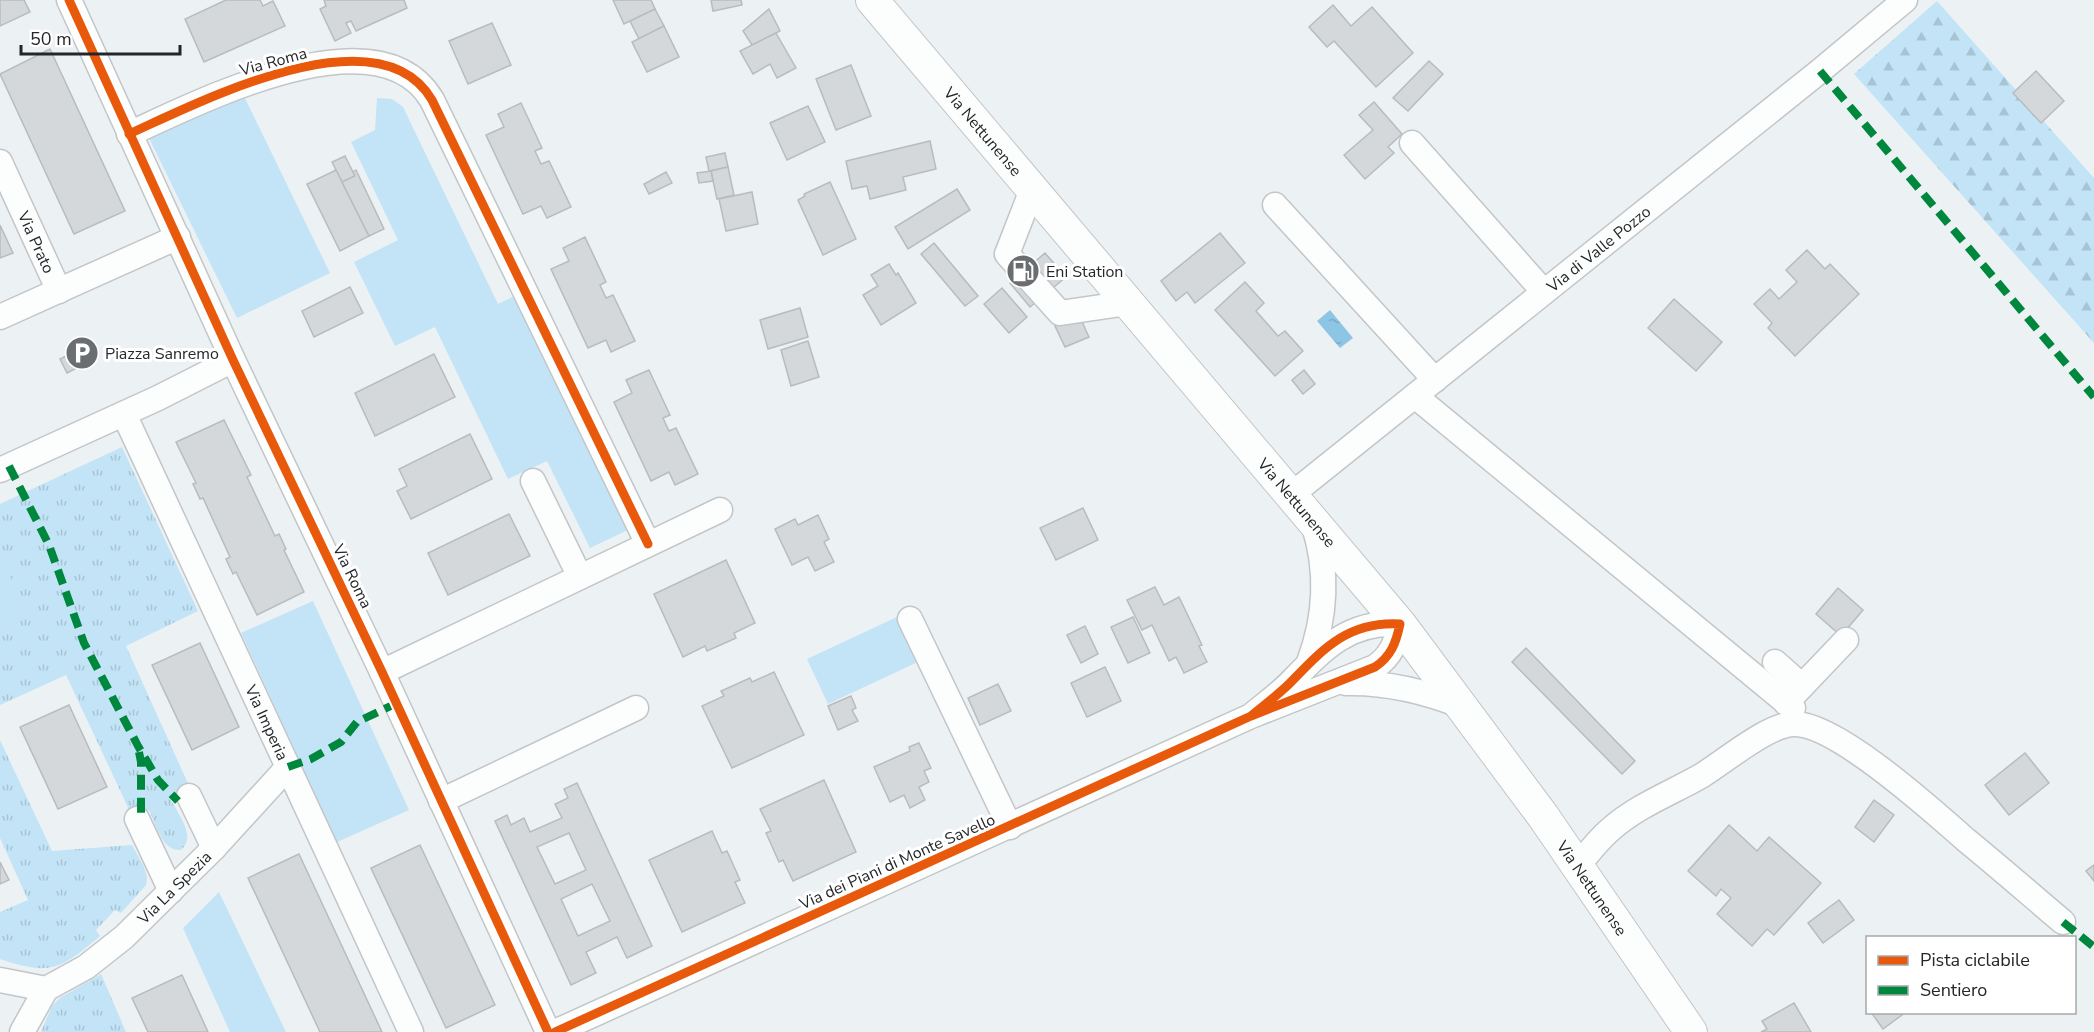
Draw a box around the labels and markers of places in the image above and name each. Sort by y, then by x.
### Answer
fuel station icon: Eni Station [1005,253,1041,289]
place label: Eni Station [1046,261,1123,283]
parking icon: Piazza Sanremo [64,335,100,371]
place label: Piazza Sanremo [105,343,219,365]

